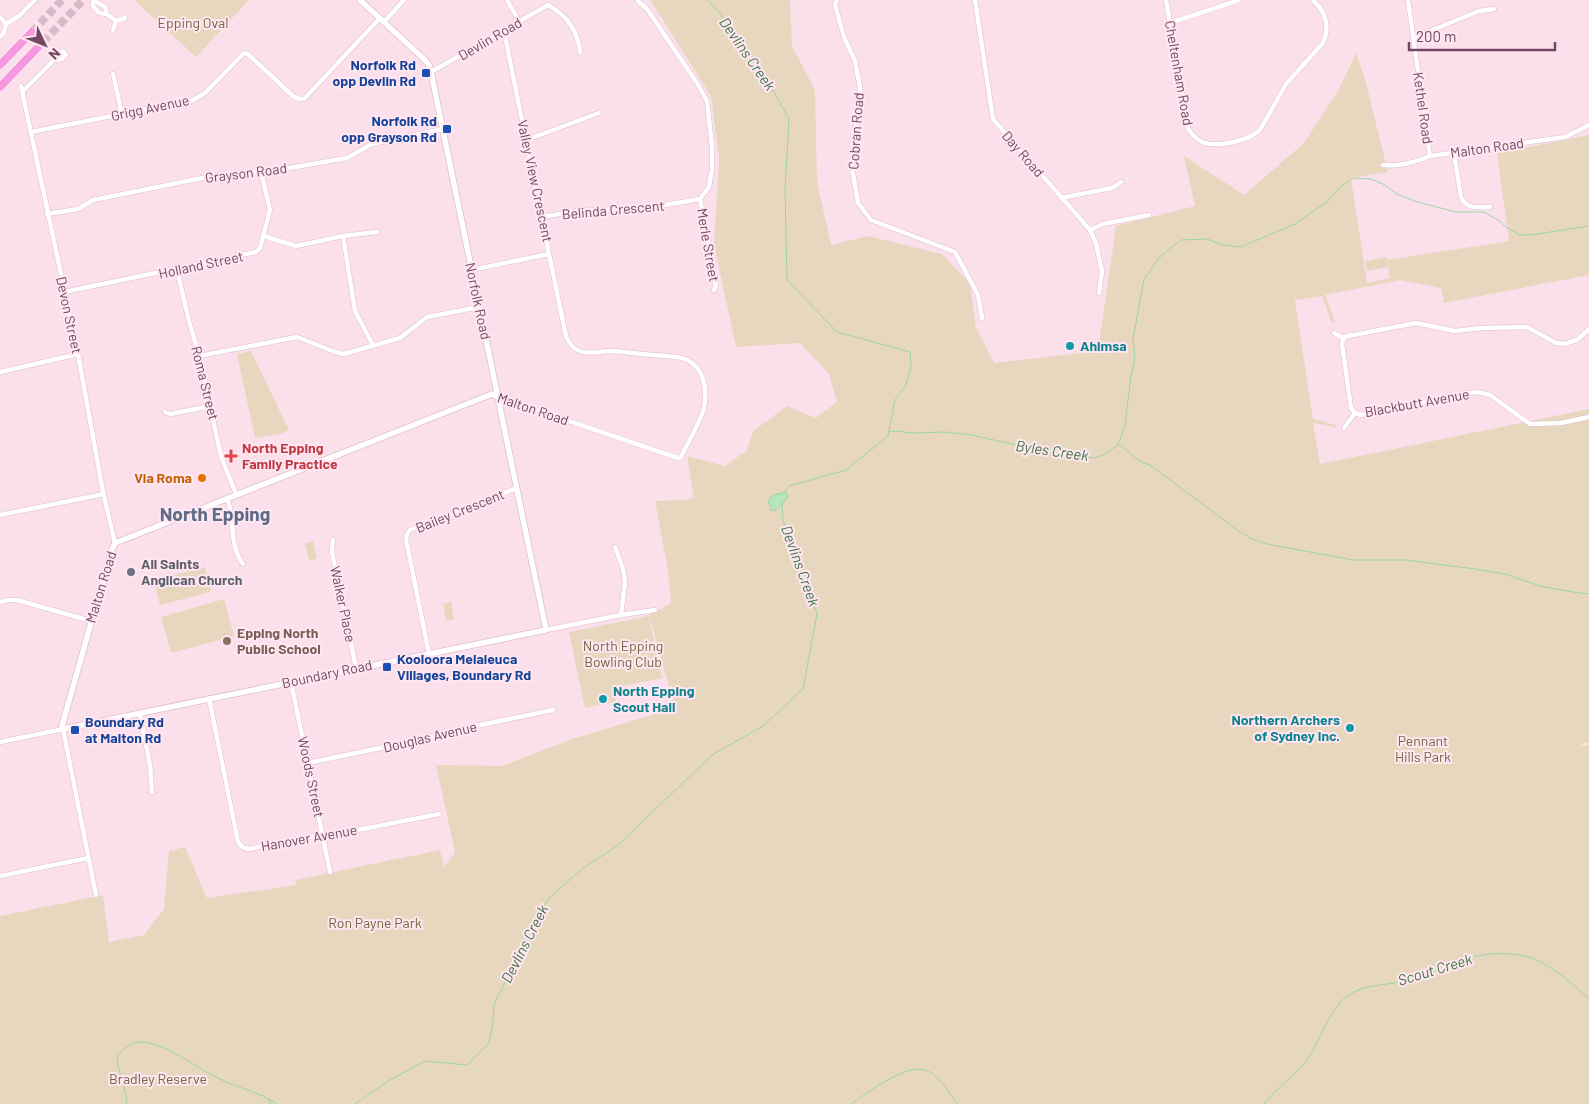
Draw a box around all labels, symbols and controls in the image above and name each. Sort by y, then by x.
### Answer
water label: Devlins Creek [716,13,780,94]
park label: Epping Oval [158,14,228,31]
street label: Devlin Road [455,14,525,64]
street label: Cheltenham Road [1162,19,1197,127]
north arrow [20,20,70,70]
scale bar [1409,20,1555,52]
text: 200 m [1416,27,1456,45]
text: N [45,45,64,63]
place label: Norfolk Rd opp Devlin Rd [332,56,416,89]
marker: Norfolk Rd opp Devlin Rd [420,67,432,79]
street label: Kethel Road [1410,71,1437,145]
street label: Grigg Avenue [109,91,191,124]
street label: Cobran Road [844,92,867,170]
place label: Norfolk Rd opp Grayson Rd [341,112,437,145]
street label: Valley View Crescent [514,118,557,244]
marker: Norfolk Rd opp Grayson Rd [441,123,453,135]
street label: Day Road [999,127,1048,180]
street label: Malton Road [1449,134,1525,161]
street label: Grayson Road [204,159,288,186]
street label: Belinda Crescent [561,197,665,222]
street label: Merle Street [694,207,723,283]
street label: Holland Street [157,247,245,282]
street label: Norfolk Road [462,261,495,341]
street label: Devon Street [53,275,86,355]
place label: Ahimsa [1080,337,1127,354]
marker: Ahimsa [1064,340,1076,352]
street label: Roma Street [188,344,223,422]
street label: Blackbutt Avenue [1363,385,1471,420]
street label: Malton Road [495,388,571,429]
water label: Byles Creek [1015,436,1090,464]
place label: North Epping Family Practice [242,439,338,472]
marker: North Epping Family Practice [224,449,238,463]
place label: Via Roma [134,469,192,486]
marker: Via Roma [196,472,208,484]
street label: Bailey Crescent [413,485,507,536]
district label: North Epping [160,502,270,525]
water label: Devlins Creek [778,523,824,609]
street label: Malton Road [82,549,119,625]
place label: All Saints Anglican Church [141,555,242,588]
street label: Walker Place [327,564,360,644]
marker: All Saints Anglican Church [125,566,137,578]
place label: Epping North Public School [237,624,321,657]
marker: Epping North Public School [221,635,233,647]
park label: North Epping Bowling Club [583,637,663,670]
place label: Kooloora Melaleuca Villages, Boundary Rd [397,650,531,683]
street label: Boundary Road [280,656,374,691]
marker: Kooloora Melaleuca Villages, Boundary Rd [381,661,393,673]
place label: North Epping Scout Hall [613,682,695,715]
marker: North Epping Scout Hall [597,693,609,705]
place label: Northern Archers of Sydney Inc. [1231,711,1340,744]
place label: Boundary Rd at Malton Rd [85,713,164,746]
street label: Douglas Avenue [381,717,478,756]
marker: Northern Archers of Sydney Inc. [1344,722,1356,734]
marker: Boundary Rd at Malton Rd [69,724,81,736]
park label: Pennant Hills Park [1395,732,1451,765]
street label: Woods Street [295,735,328,819]
street label: Hanover Avenue [259,821,358,854]
water label: Devlins Creek [497,901,552,986]
park label: Ron Payne Park [328,914,422,931]
water label: Scout Creek [1395,949,1475,989]
park label: Bradley Reserve [109,1070,207,1087]

